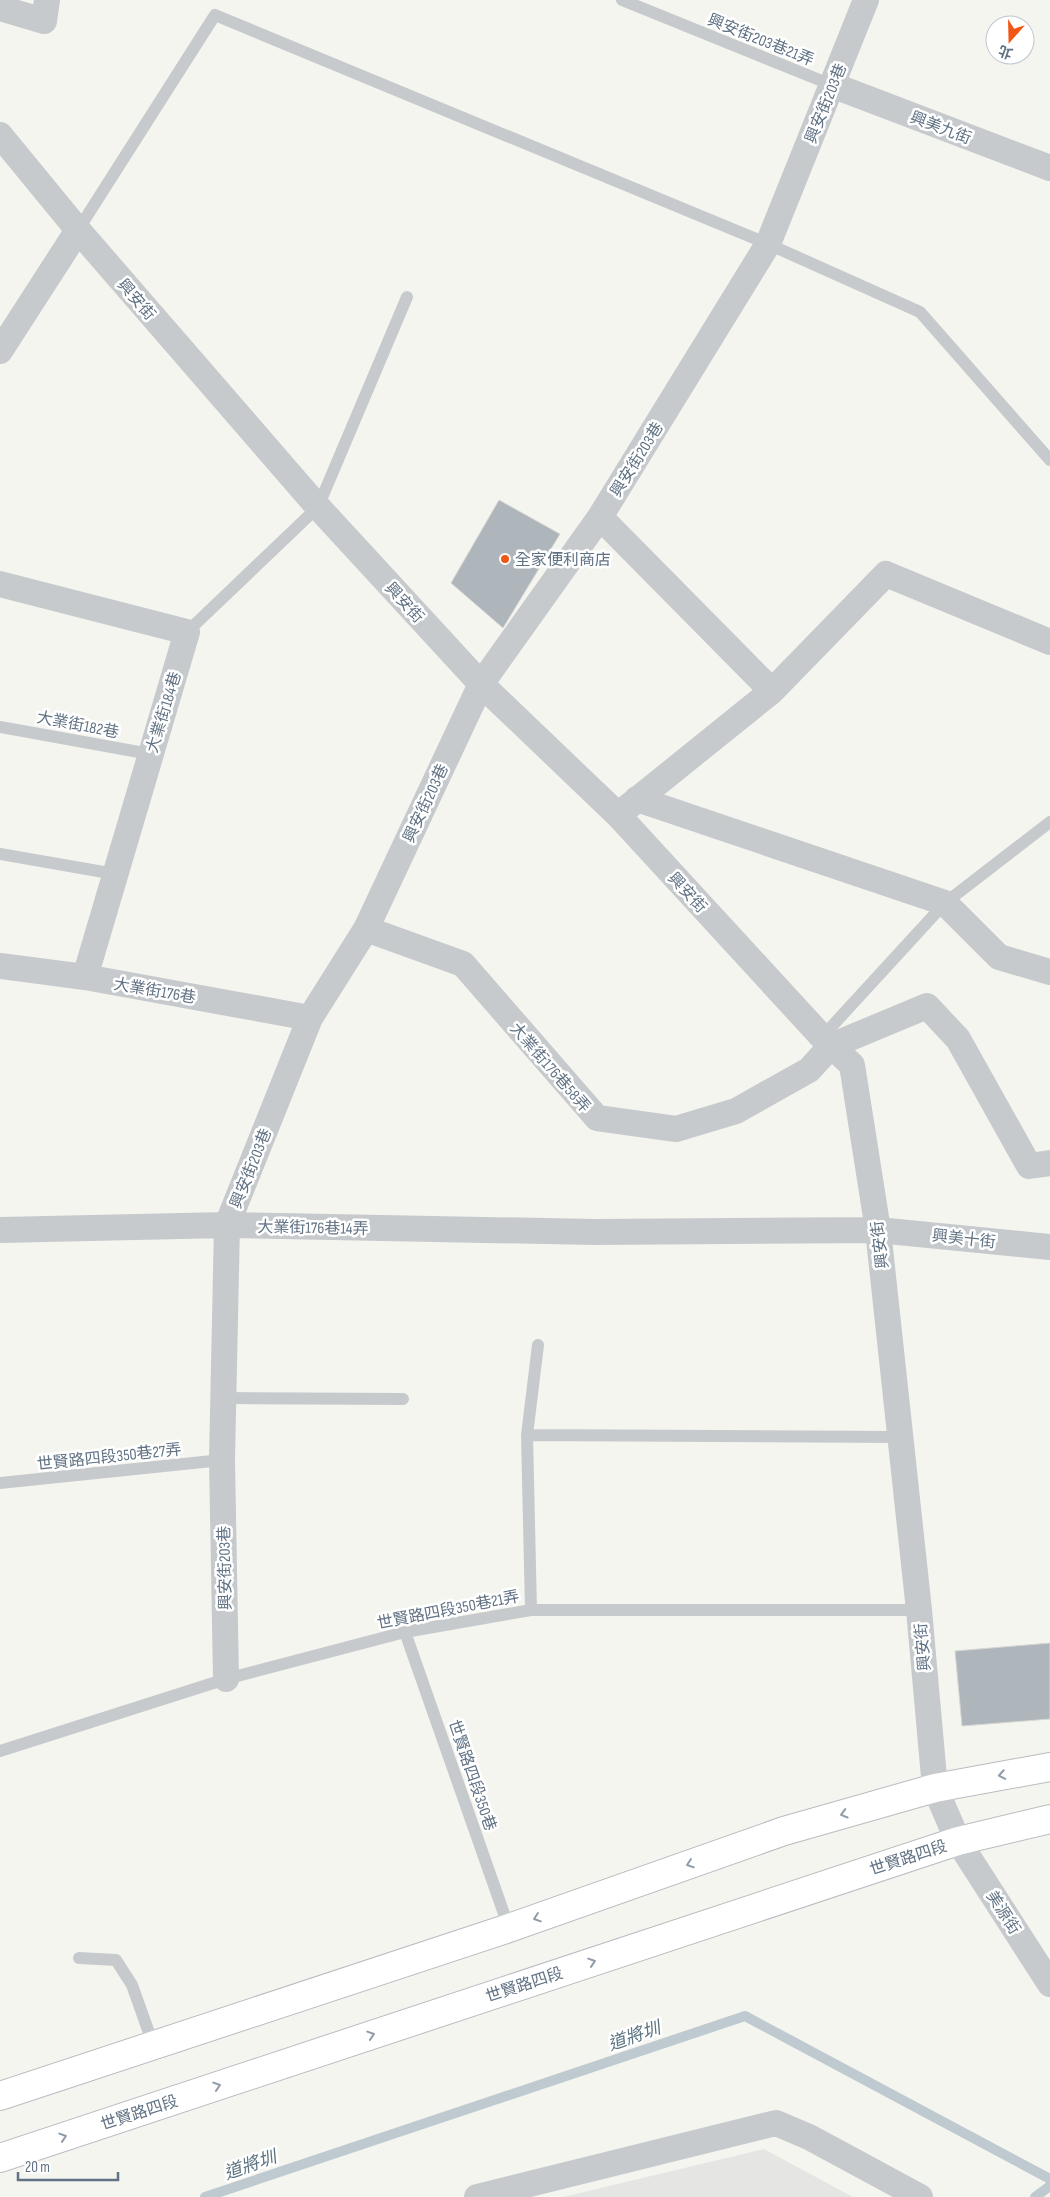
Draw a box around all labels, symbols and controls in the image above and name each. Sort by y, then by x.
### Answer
street label: 興安街203巷21弄 [705,10,816,70]
north arrow [985,15,1035,65]
text: 北 [996,41,1015,62]
street label: 興安街203巷 [802,61,851,146]
street label: 興美九街 [907,108,974,149]
street label: 興安街 [113,276,159,324]
street label: 興安街203巷 [607,419,668,501]
place label: 全家便利商店 [515,551,611,570]
marker: 全家便利商店 [499,553,511,565]
street label: 興安街 [381,579,427,627]
street label: 大業街184巷 [143,670,186,755]
street label: 大業街182巷 [35,708,120,743]
street label: 興安街203巷 [400,761,453,846]
street label: 興安街 [664,869,710,917]
street label: 大業街176巷 [112,975,197,1008]
street label: 大業街176巷58弄 [506,1019,594,1117]
street label: 興安街203巷 [227,1126,276,1211]
street label: 大業街176巷14弄 [257,1218,369,1239]
street label: 興安街 [868,1220,893,1270]
street label: 興美十街 [931,1227,997,1252]
street label: 世賢路四段350巷27弄 [36,1440,182,1475]
street label: 興安街203巷 [215,1526,236,1610]
street label: 世賢路四段350巷21弄 [376,1587,521,1634]
street label: 興安街 [912,1622,935,1672]
street label: 世賢路四段350巷 [444,1717,499,1834]
one-way arrow [998,1770,1006,1780]
one-way arrow [841,1808,849,1818]
street label: 世賢路四段 [867,1837,949,1880]
one-way arrow [686,1858,695,1868]
street label: 美源街 [982,1888,1024,1938]
one-way arrow [533,1912,541,1922]
one-way arrow [588,1958,596,1968]
street label: 世賢路四段 [483,1964,565,2007]
water label: 道將圳 [605,2017,666,2055]
one-way arrow [367,2031,375,2041]
one-way arrow [212,2082,221,2092]
street label: 世賢路四段 [98,2092,180,2135]
one-way arrow [58,2133,67,2143]
water label: 道將圳 [221,2146,282,2184]
scale bar [18,2150,118,2182]
text: 20 m [25,2158,50,2177]

